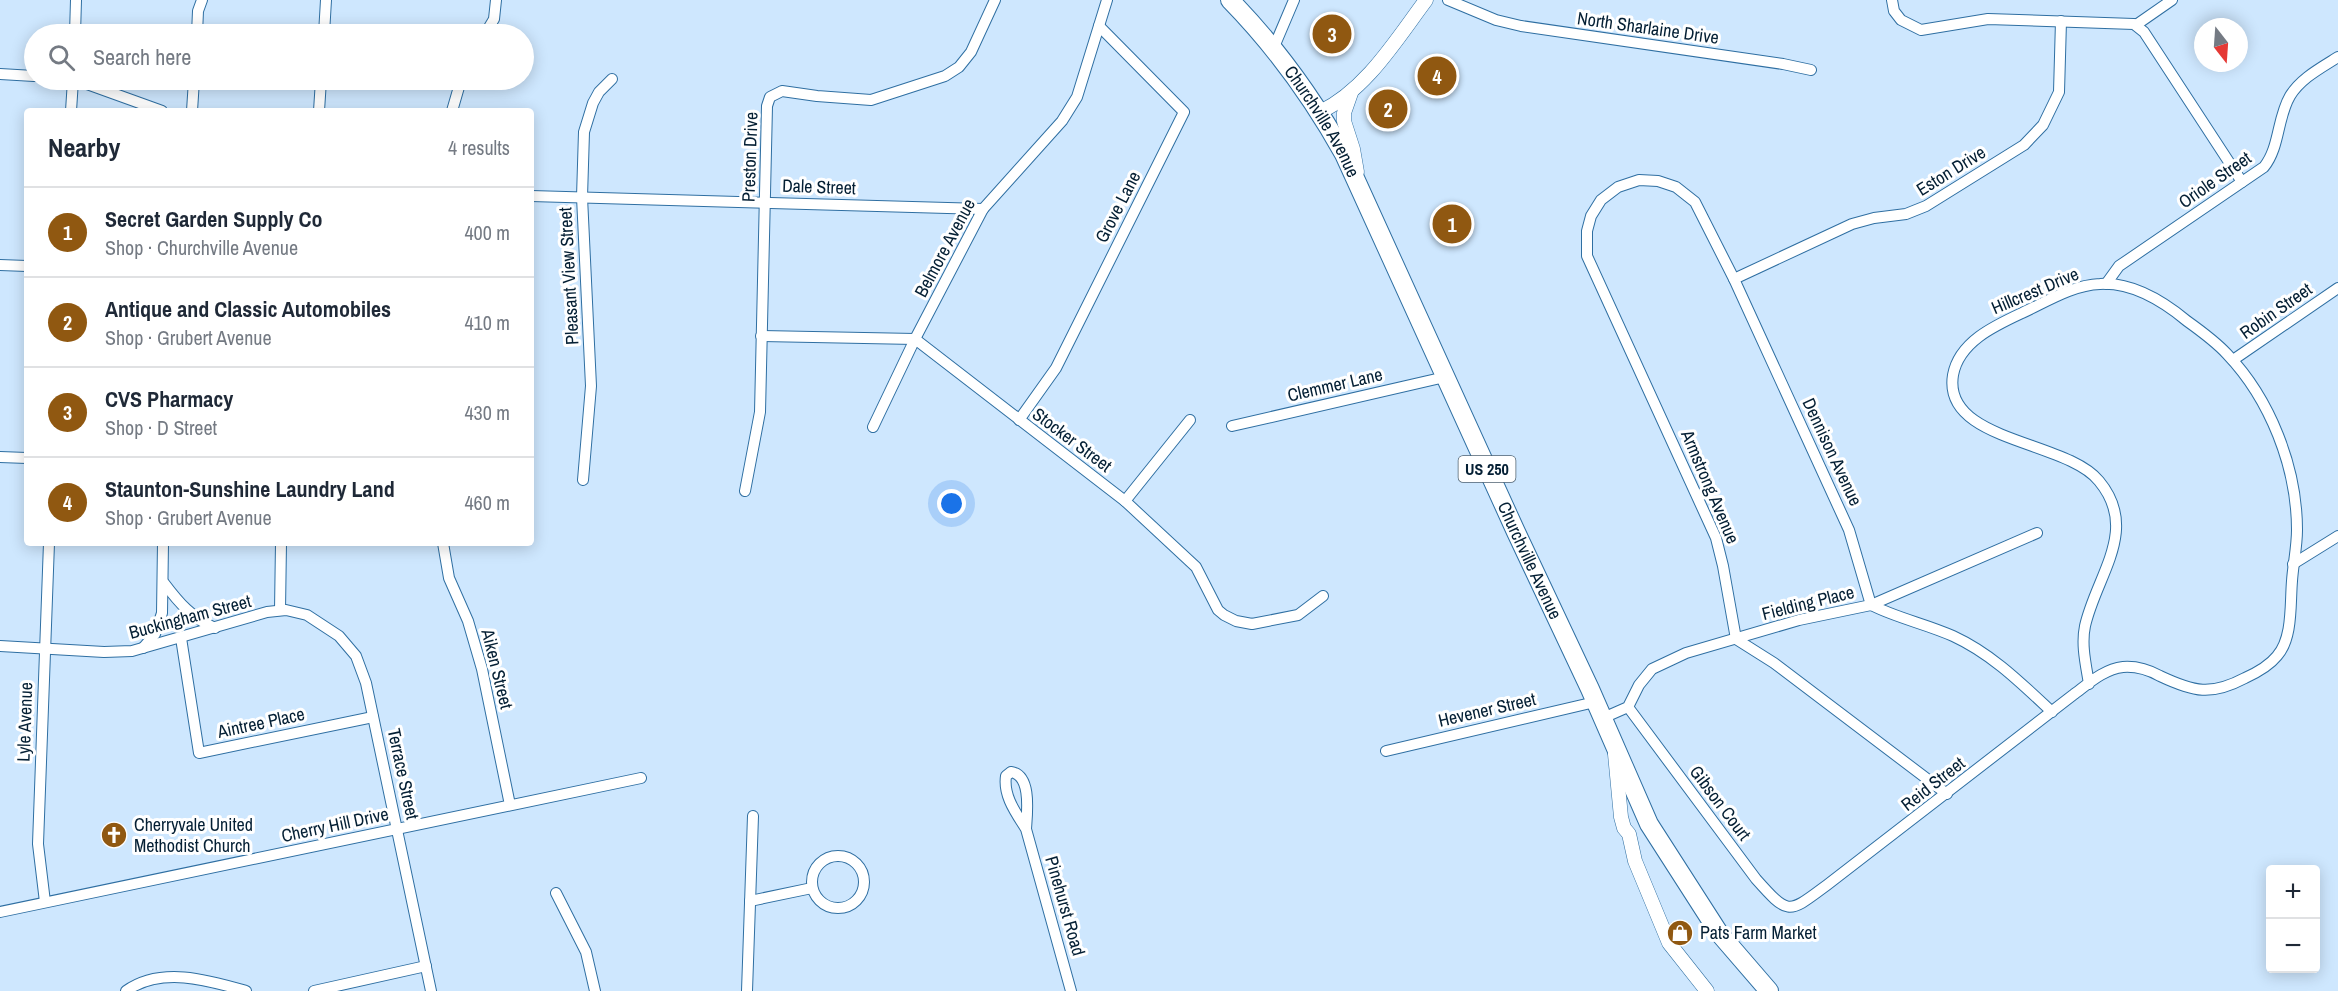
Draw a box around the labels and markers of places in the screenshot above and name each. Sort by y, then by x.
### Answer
pin: 3 [1312,12,1352,57]
pin: 4 [1418,54,1456,98]
pin: 2 [1368,86,1408,132]
pin: 1 [1432,202,1472,246]
place label: Cherryvale United Methodist Church [134,812,253,858]
church icon: Cherryvale United Methodist Church [99,820,129,850]
shop icon: Pats Farm Market [1665,918,1695,948]
place label: Pats Farm Market [1700,920,1817,945]

